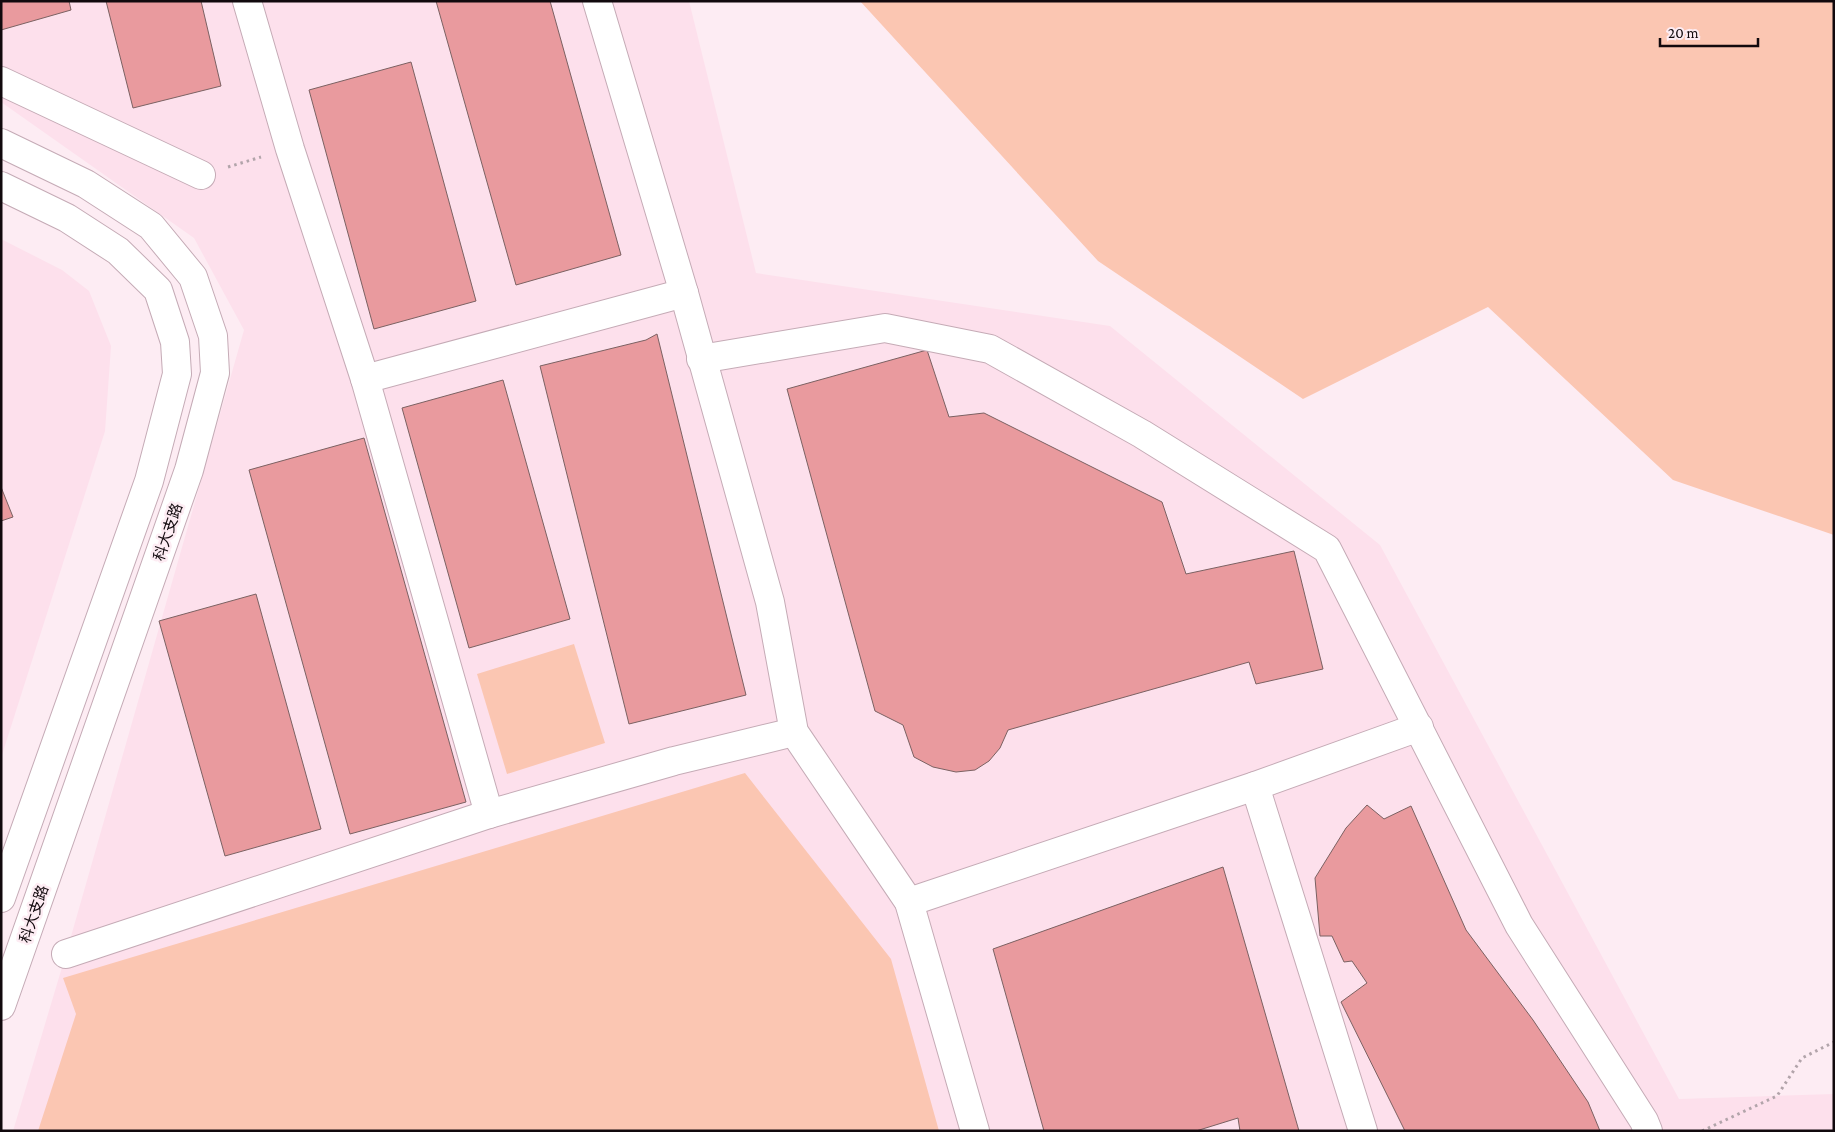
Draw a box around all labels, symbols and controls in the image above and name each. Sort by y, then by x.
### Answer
scale bar [1660,15,1758,47]
text: 20 m [1668,25,1699,41]
street label: 科大支路 [151,501,185,563]
street label: 科大支路 [17,883,51,945]

